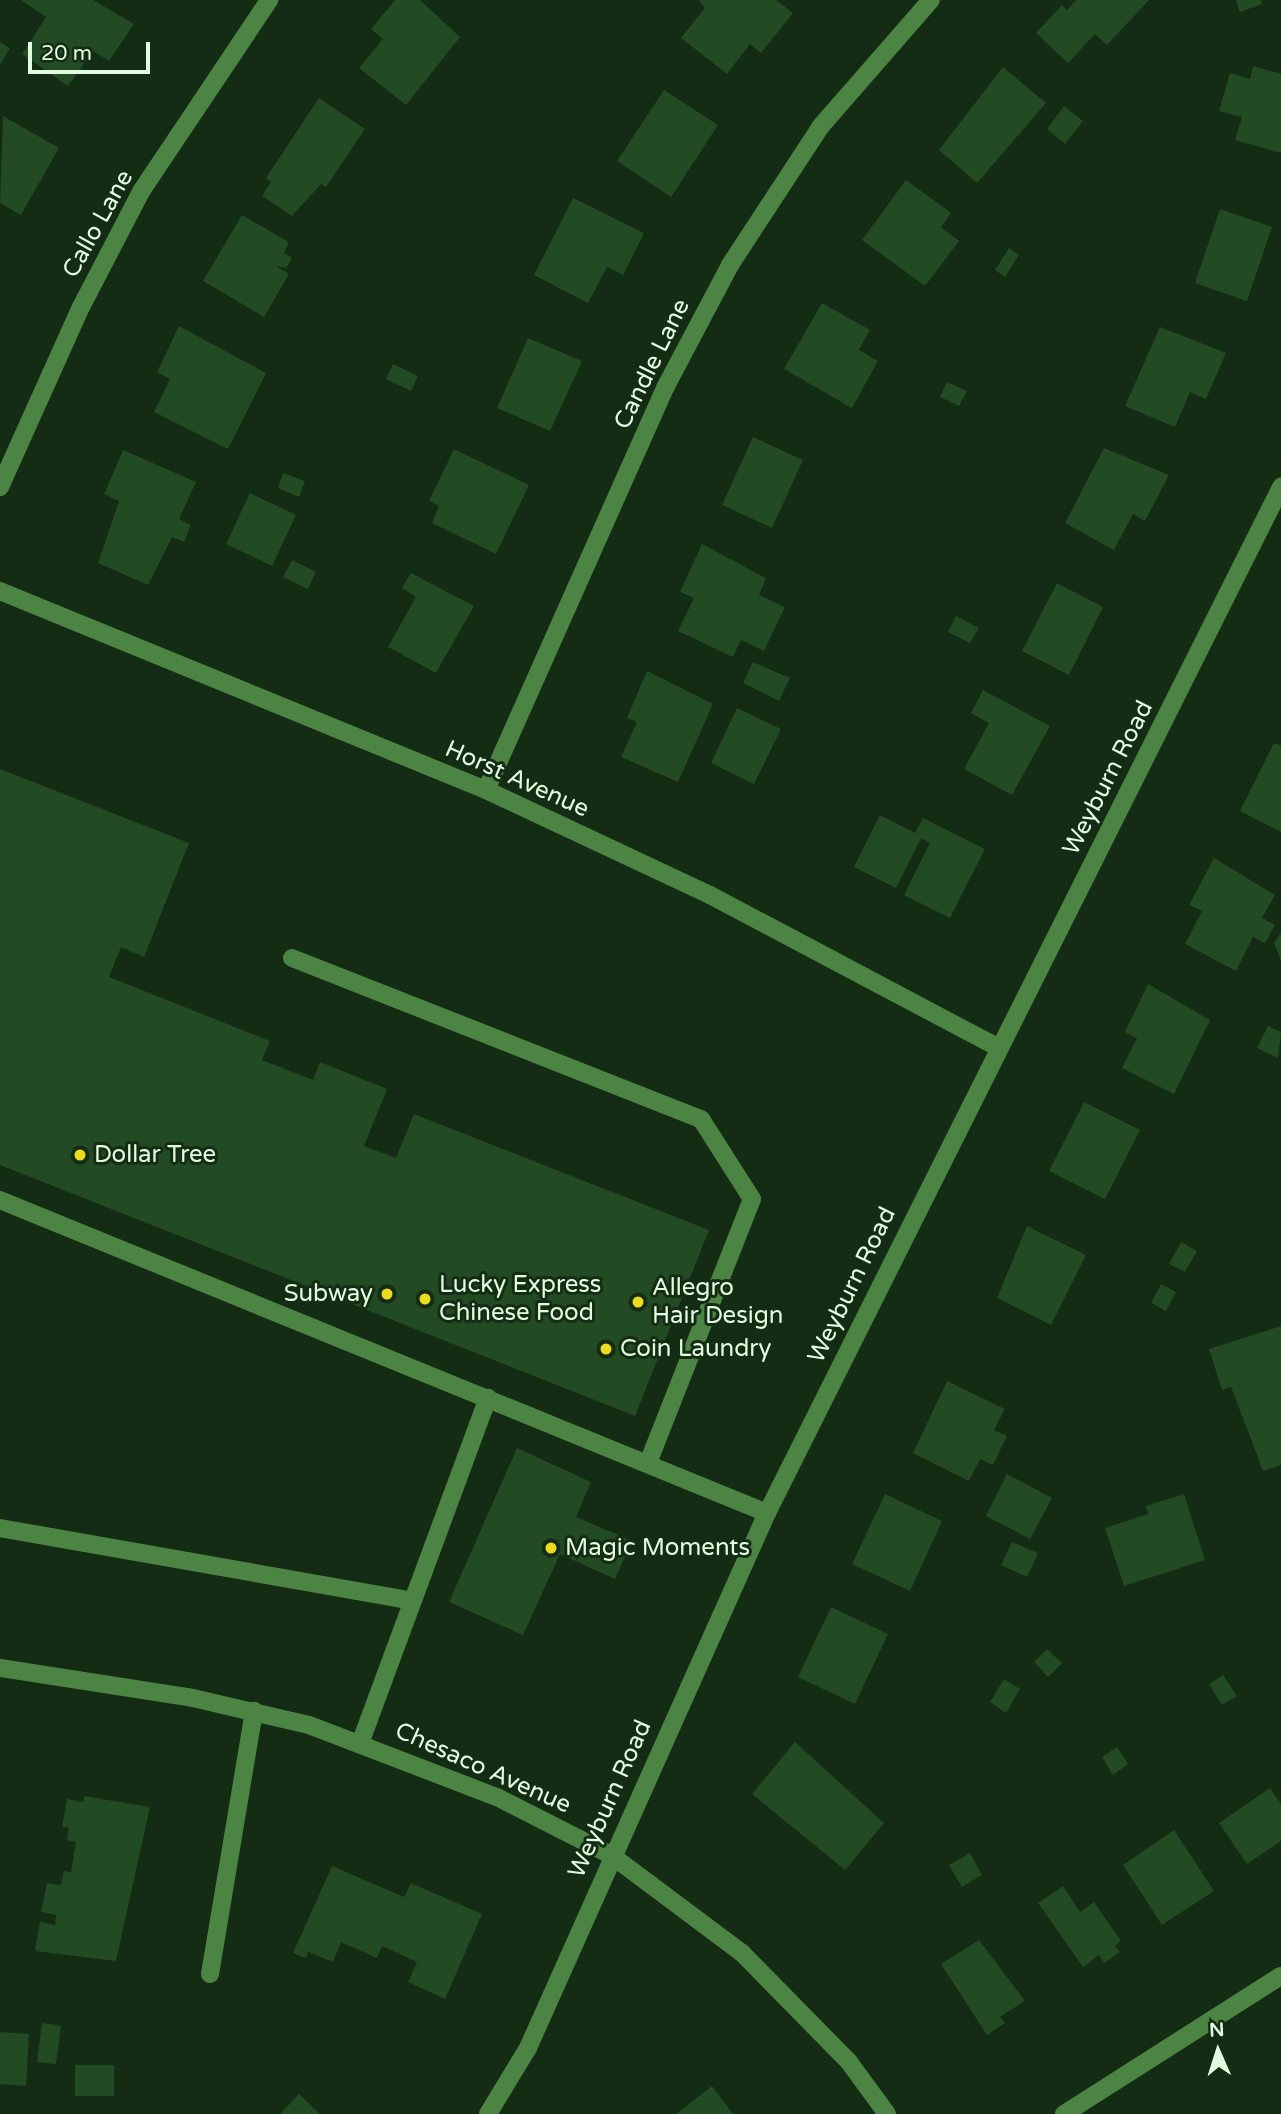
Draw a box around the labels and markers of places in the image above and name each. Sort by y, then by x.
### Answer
place label: Dollar Tree [94,1141,216,1169]
marker: Dollar Tree [72,1147,88,1163]
place label: Lucky Express Chinese Food [439,1271,601,1327]
place label: Allegro Hair Design [652,1274,783,1330]
place label: Subway [284,1280,373,1308]
marker: Subway [379,1286,395,1302]
marker: Lucky Express Chinese Food [417,1291,433,1307]
marker: Allegro Hair Design [630,1294,646,1310]
place label: Coin Laundry [620,1335,771,1363]
marker: Coin Laundry [598,1341,614,1357]
place label: Magic Moments [565,1534,750,1562]
marker: Magic Moments [543,1540,559,1556]

